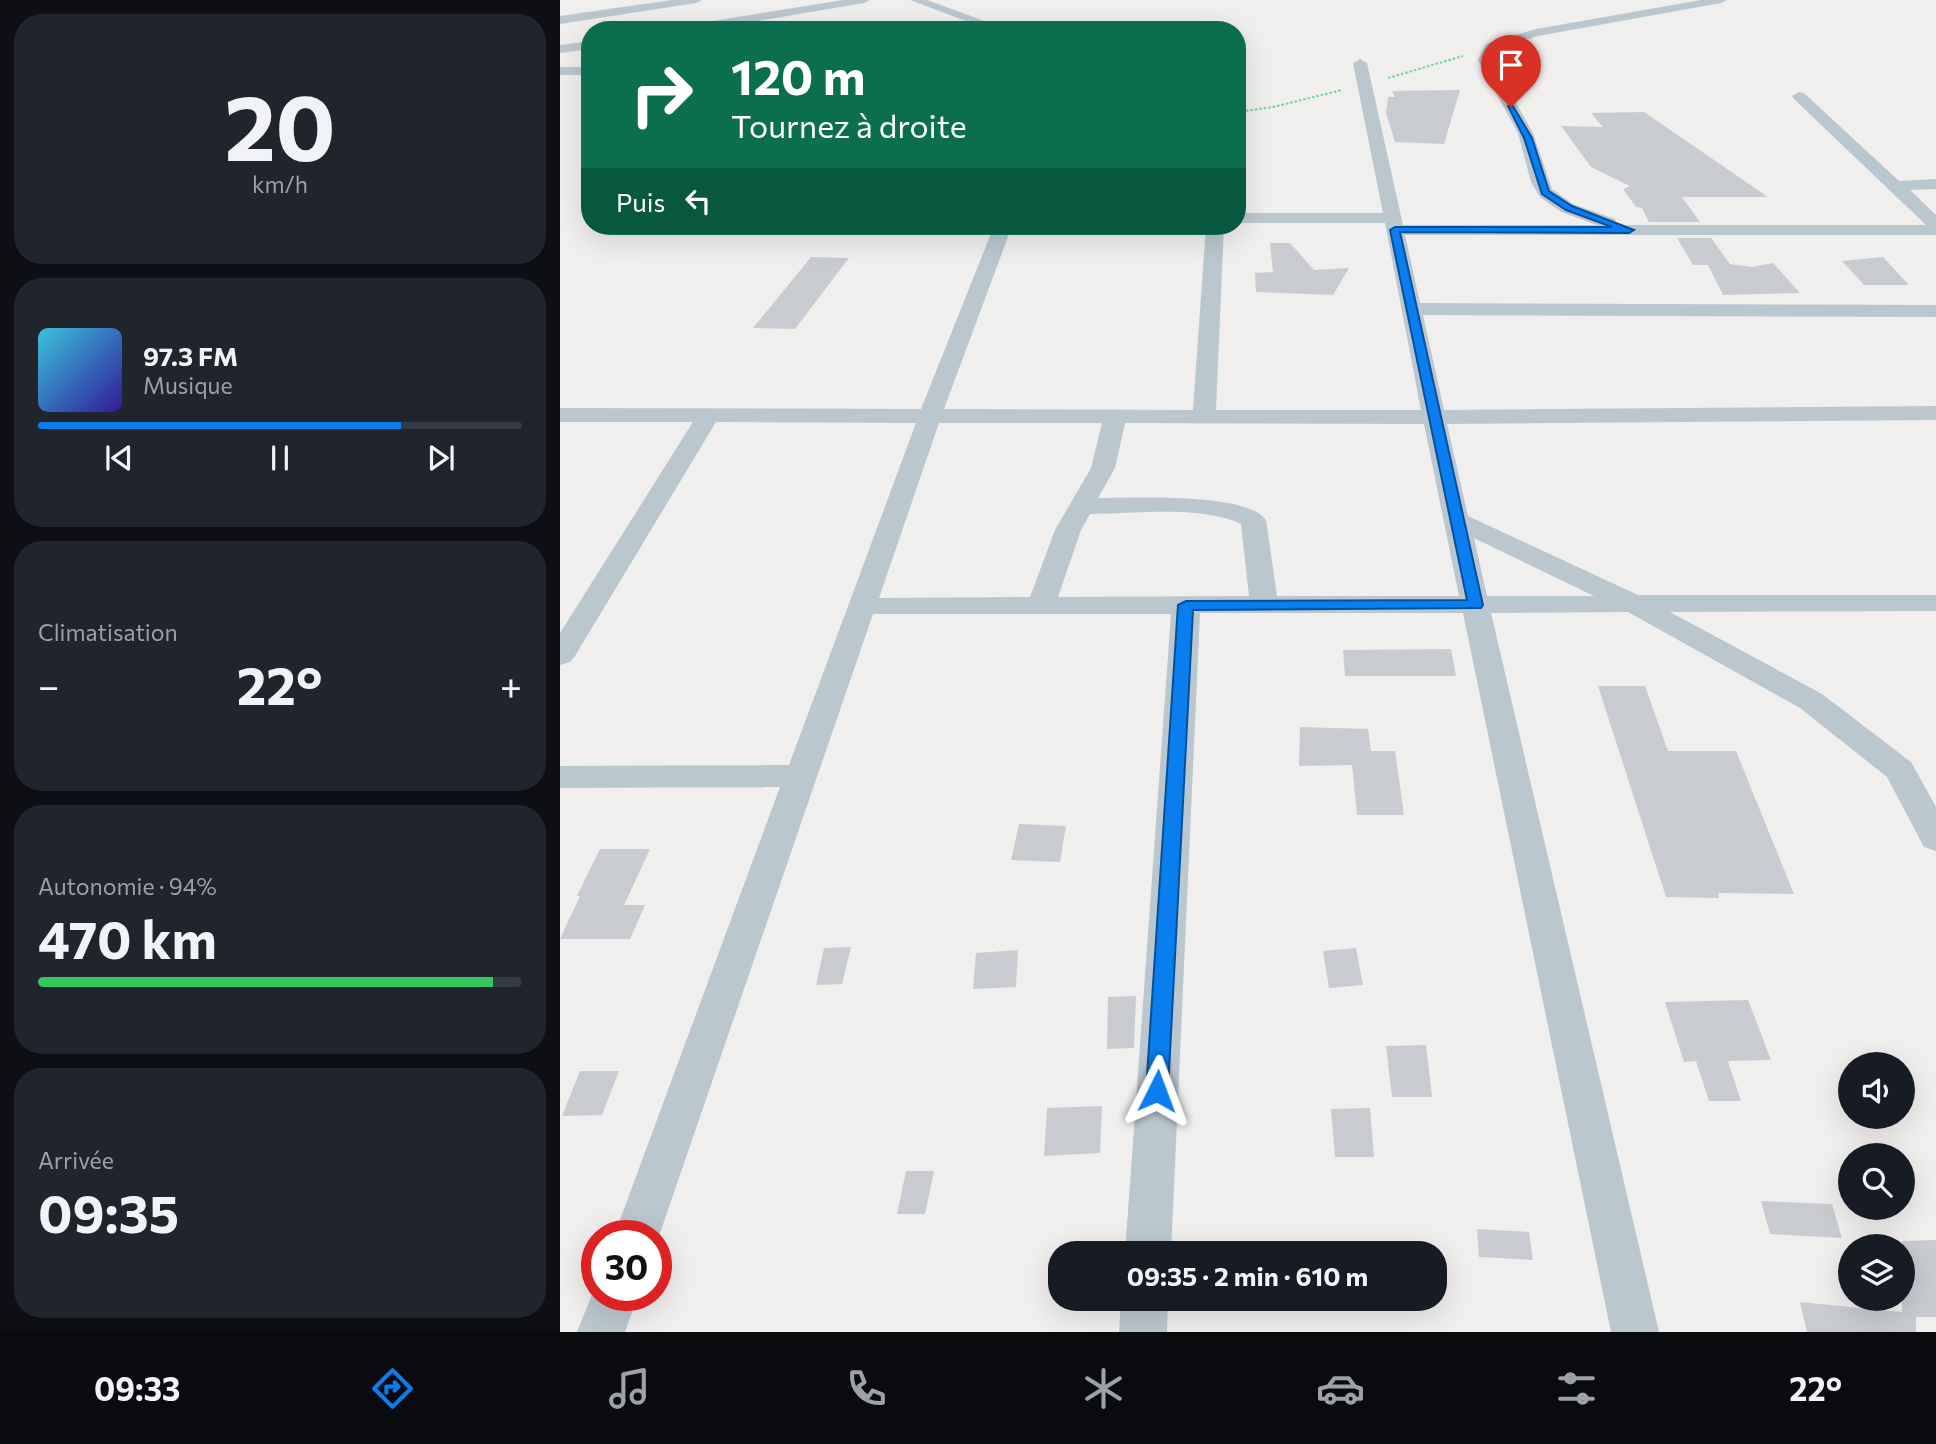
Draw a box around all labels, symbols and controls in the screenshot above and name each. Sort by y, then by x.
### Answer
pin [1481,35,1541,107]
text: 120 m [731,45,865,105]
icon: arrive [1492,46,1530,84]
icon: right [616,49,707,140]
text: 20 [224,68,336,180]
text: Tournez à droite [731,105,967,145]
text: km/h [252,170,308,198]
icon: left [679,182,717,220]
text: Puis [616,186,665,217]
text: 97.3 FM [143,340,238,371]
text: Musique [143,371,233,399]
icon: previous [100,439,138,477]
icon: pause [261,439,299,477]
icon: next [422,439,460,477]
text: Climatisation [38,618,178,646]
text: 22° [237,652,322,716]
text: − [38,661,60,708]
text: + [500,661,522,708]
text: Autonomie · 94% [38,872,217,900]
text: 470 km [38,906,217,970]
map controls [1838,1052,1915,1311]
button: sound [1838,1052,1915,1129]
position arrow [1120,1054,1194,1128]
button: search [1838,1143,1915,1220]
text: Arrivée [38,1146,114,1174]
text: 09:35 [38,1180,179,1244]
speed limit sign: 30 [581,1220,672,1311]
button: layers [1838,1234,1915,1311]
text: 09:35 · 2 min · 610 m [1127,1260,1368,1291]
icon: directions [368,1364,417,1413]
icon: music [605,1364,654,1413]
icon: phone [842,1364,891,1413]
icon: climate [1079,1364,1128,1413]
icon: car [1316,1364,1365,1413]
icon: filters [1552,1364,1601,1413]
text: 09:33 [94,1368,180,1408]
text: 22° [1789,1368,1842,1408]

